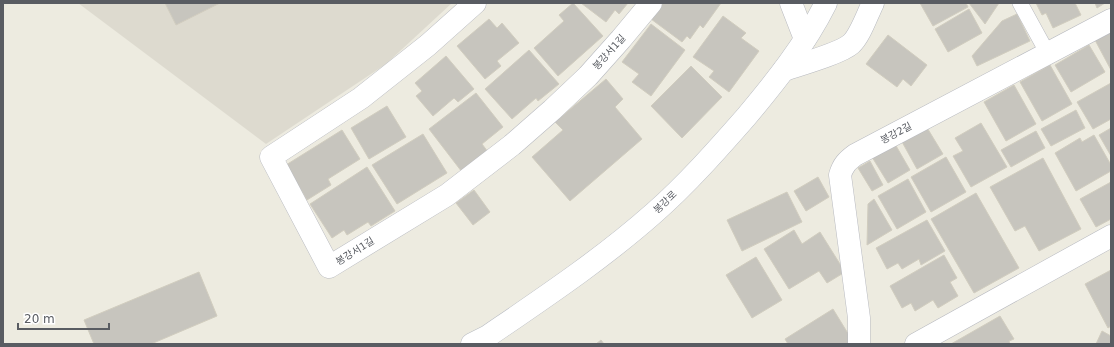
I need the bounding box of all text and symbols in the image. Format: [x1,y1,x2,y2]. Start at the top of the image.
street label: 봉강서1길 [590,32,628,72]
street label: 봉강2길 [878,120,914,146]
street label: 봉강로 [651,188,679,216]
street label: 봉강서1길 [334,235,376,267]
scale bar [18,305,109,331]
text: 20 m [24,312,55,326]

